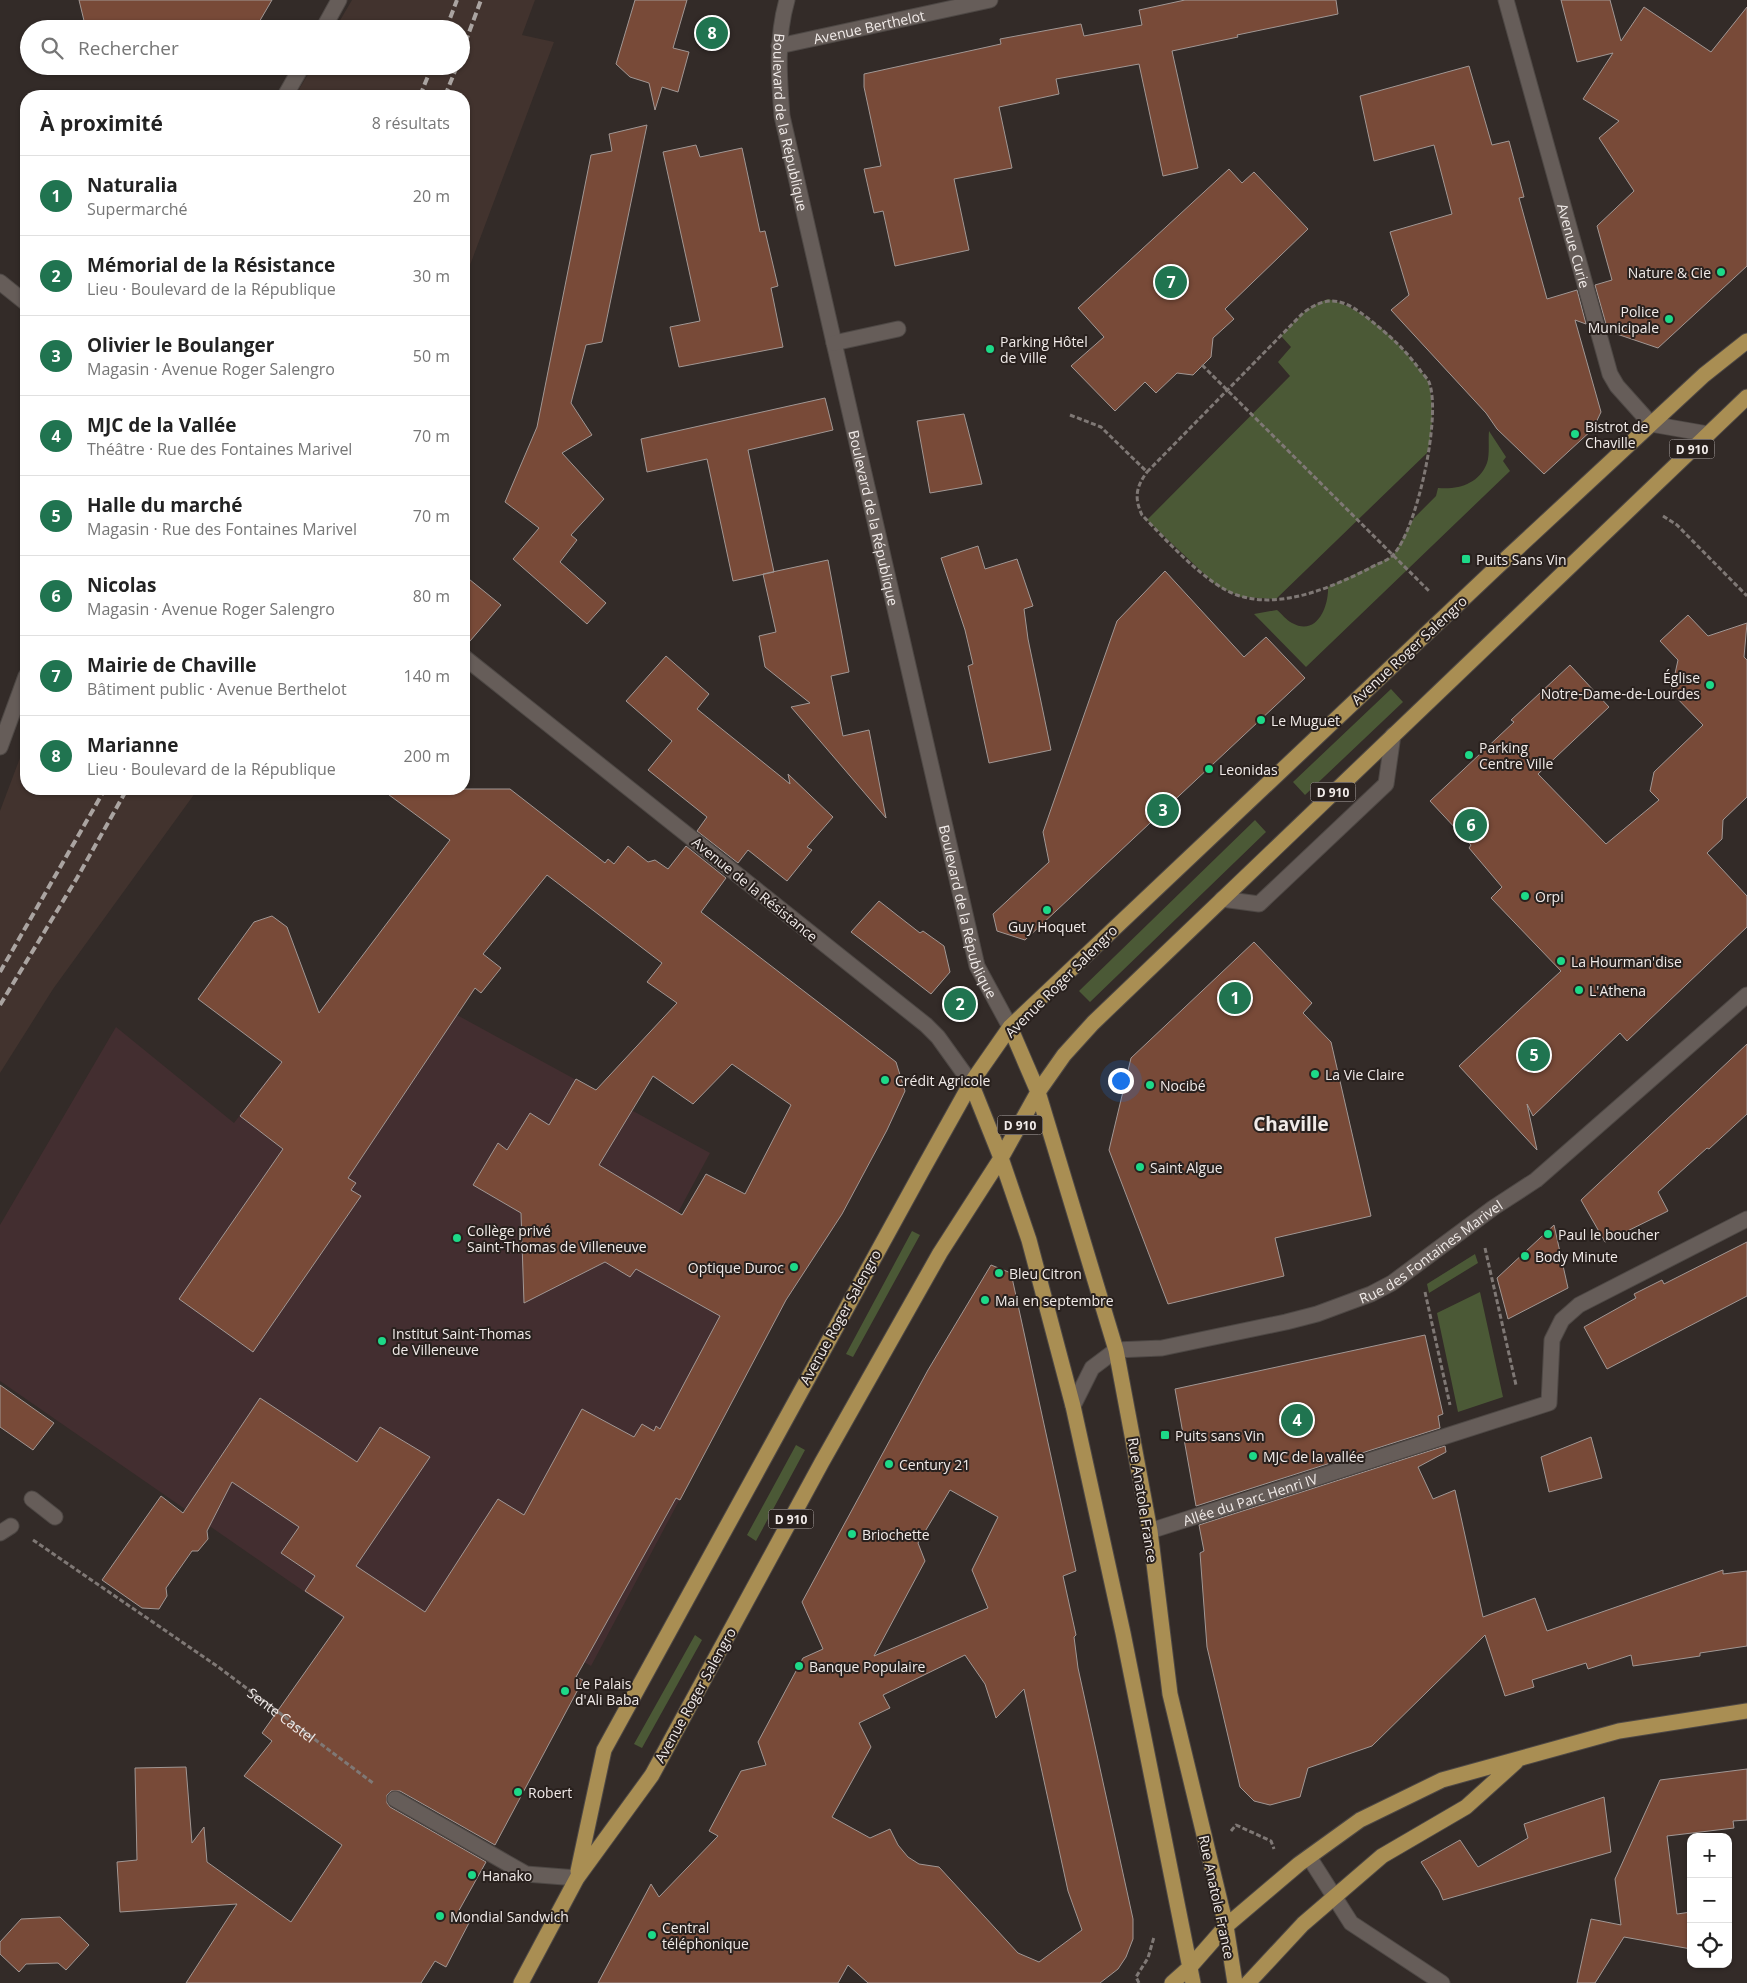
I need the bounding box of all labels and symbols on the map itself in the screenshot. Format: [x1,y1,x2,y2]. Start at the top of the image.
street label: Avenue Berthelot [811,5,926,48]
pin: 8 [696,14,728,52]
street label: Boulevard de la République [770,33,813,213]
street label: Avenue Curie [1554,201,1595,290]
pin: 7 [1155,263,1187,301]
place label: Nature & Cie [1628,263,1711,282]
marker: Nature & Cie [1715,266,1727,278]
place label: Police Municipale [1588,302,1659,337]
marker: Police Municipale [1663,313,1675,325]
place label: Parking Hôtel de Ville [1000,332,1088,367]
marker: Parking Hôtel de Ville [984,343,996,355]
place label: Bistrot de Chaville [1585,417,1649,452]
street label: Boulevard de la République [845,428,904,608]
marker: Bistrot de Chaville [1569,428,1581,440]
road number: D 910 [1670,439,1714,458]
place label: Puits Sans Vin [1476,550,1567,569]
marker: Puits Sans Vin [1460,553,1472,565]
street label: Avenue Roger Salengro [1347,591,1471,709]
place label: Église Notre-Dame-de-Lourdes [1541,668,1700,703]
marker: Église Notre-Dame-de-Lourdes [1704,679,1716,691]
place label: Le Muguet [1271,711,1340,730]
marker: Le Muguet [1255,714,1267,726]
place label: Parking Centre Ville [1479,738,1553,773]
marker: Parking Centre Ville [1463,749,1475,761]
place label: Leonidas [1219,760,1278,779]
marker: Leonidas [1203,763,1215,775]
road number: D 910 [1310,782,1356,802]
pin: 3 [1147,791,1179,829]
pin: 6 [1455,806,1487,844]
street label: Boulevard de la République [935,823,1002,1001]
street label: Avenue de la Résistance [688,832,822,946]
place label: Orpi [1535,887,1564,906]
marker: Orpi [1519,890,1531,902]
marker: Guy Hoquet [1041,904,1053,916]
place label: Guy Hoquet [1008,917,1086,936]
street label: Avenue Roger Salengro [1001,921,1121,1041]
place label: La Hourman'dise [1571,952,1682,971]
marker: La Hourman'dise [1555,955,1567,967]
pin: 1 [1219,979,1251,1017]
place label: L'Athena [1589,981,1646,1000]
marker: L'Athena [1573,984,1585,996]
pin: 2 [944,985,976,1023]
pin: 5 [1518,1036,1550,1074]
place label: La Vie Claire [1325,1065,1404,1084]
your location [1108,1068,1134,1094]
marker: La Vie Claire [1309,1068,1321,1080]
place label: Crédit Agricole [895,1071,991,1090]
marker: Crédit Agricole [879,1074,891,1086]
place label: Nocibé [1160,1076,1206,1095]
marker: Nocibé [1144,1079,1156,1091]
district label: Chaville [1253,1111,1329,1137]
road number: D 910 [998,1116,1042,1134]
place label: Saint Algue [1150,1158,1223,1177]
marker: Saint Algue [1134,1161,1146,1173]
street label: Rue des Fontaines Marivel [1356,1195,1506,1307]
place label: Collège privé Saint-Thomas de Villeneuve [467,1221,647,1256]
place label: Paul le boucher [1558,1225,1660,1244]
marker: Paul le boucher [1542,1228,1554,1240]
marker: Collège privé Saint-Thomas de Villeneuve [451,1232,463,1244]
street label: Avenue Roger Salengro [795,1246,885,1388]
place label: Body Minute [1535,1247,1618,1266]
marker: Body Minute [1519,1250,1531,1262]
place label: Optique Duroc [688,1258,784,1277]
marker: Optique Duroc [788,1261,800,1273]
place label: Bleu Citron [1009,1264,1082,1283]
marker: Bleu Citron [993,1267,1005,1279]
place label: Mai en septembre [995,1291,1114,1310]
marker: Mai en septembre [979,1294,991,1306]
place label: Institut Saint-Thomas de Villeneuve [392,1324,531,1359]
marker: Institut Saint-Thomas de Villeneuve [376,1335,388,1347]
pin: 4 [1281,1401,1313,1439]
place label: Puits sans Vin [1175,1426,1265,1445]
marker: Puits sans Vin [1159,1429,1171,1441]
street label: Rue Anatole France [1124,1436,1162,1564]
place label: MJC de la vallée [1263,1447,1365,1466]
marker: MJC de la vallée [1247,1450,1259,1462]
place label: Century 21 [899,1455,970,1474]
marker: Century 21 [883,1458,895,1470]
street label: Allée du Parc Henri IV [1180,1468,1320,1529]
road number: D 910 [768,1510,814,1528]
place label: Briochette [862,1525,930,1544]
marker: Briochette [846,1528,858,1540]
street label: Avenue Roger Salengro [650,1624,740,1766]
place label: Banque Populaire [809,1657,926,1676]
marker: Banque Populaire [793,1660,805,1672]
place label: Le Palais d'Ali Baba [575,1674,639,1709]
street label: Sente Castel [244,1683,320,1746]
marker: Le Palais d'Ali Baba [559,1685,571,1697]
place label: Robert [528,1783,572,1802]
marker: Robert [512,1786,524,1798]
street label: Rue Anatole France [1195,1833,1239,1961]
place label: Hanako [482,1866,532,1885]
marker: Hanako [466,1869,478,1881]
place label: Mondial Sandwich [450,1907,569,1926]
marker: Mondial Sandwich [434,1910,446,1922]
place label: Central téléphonique [662,1918,749,1953]
marker: Central téléphonique [646,1929,658,1941]

